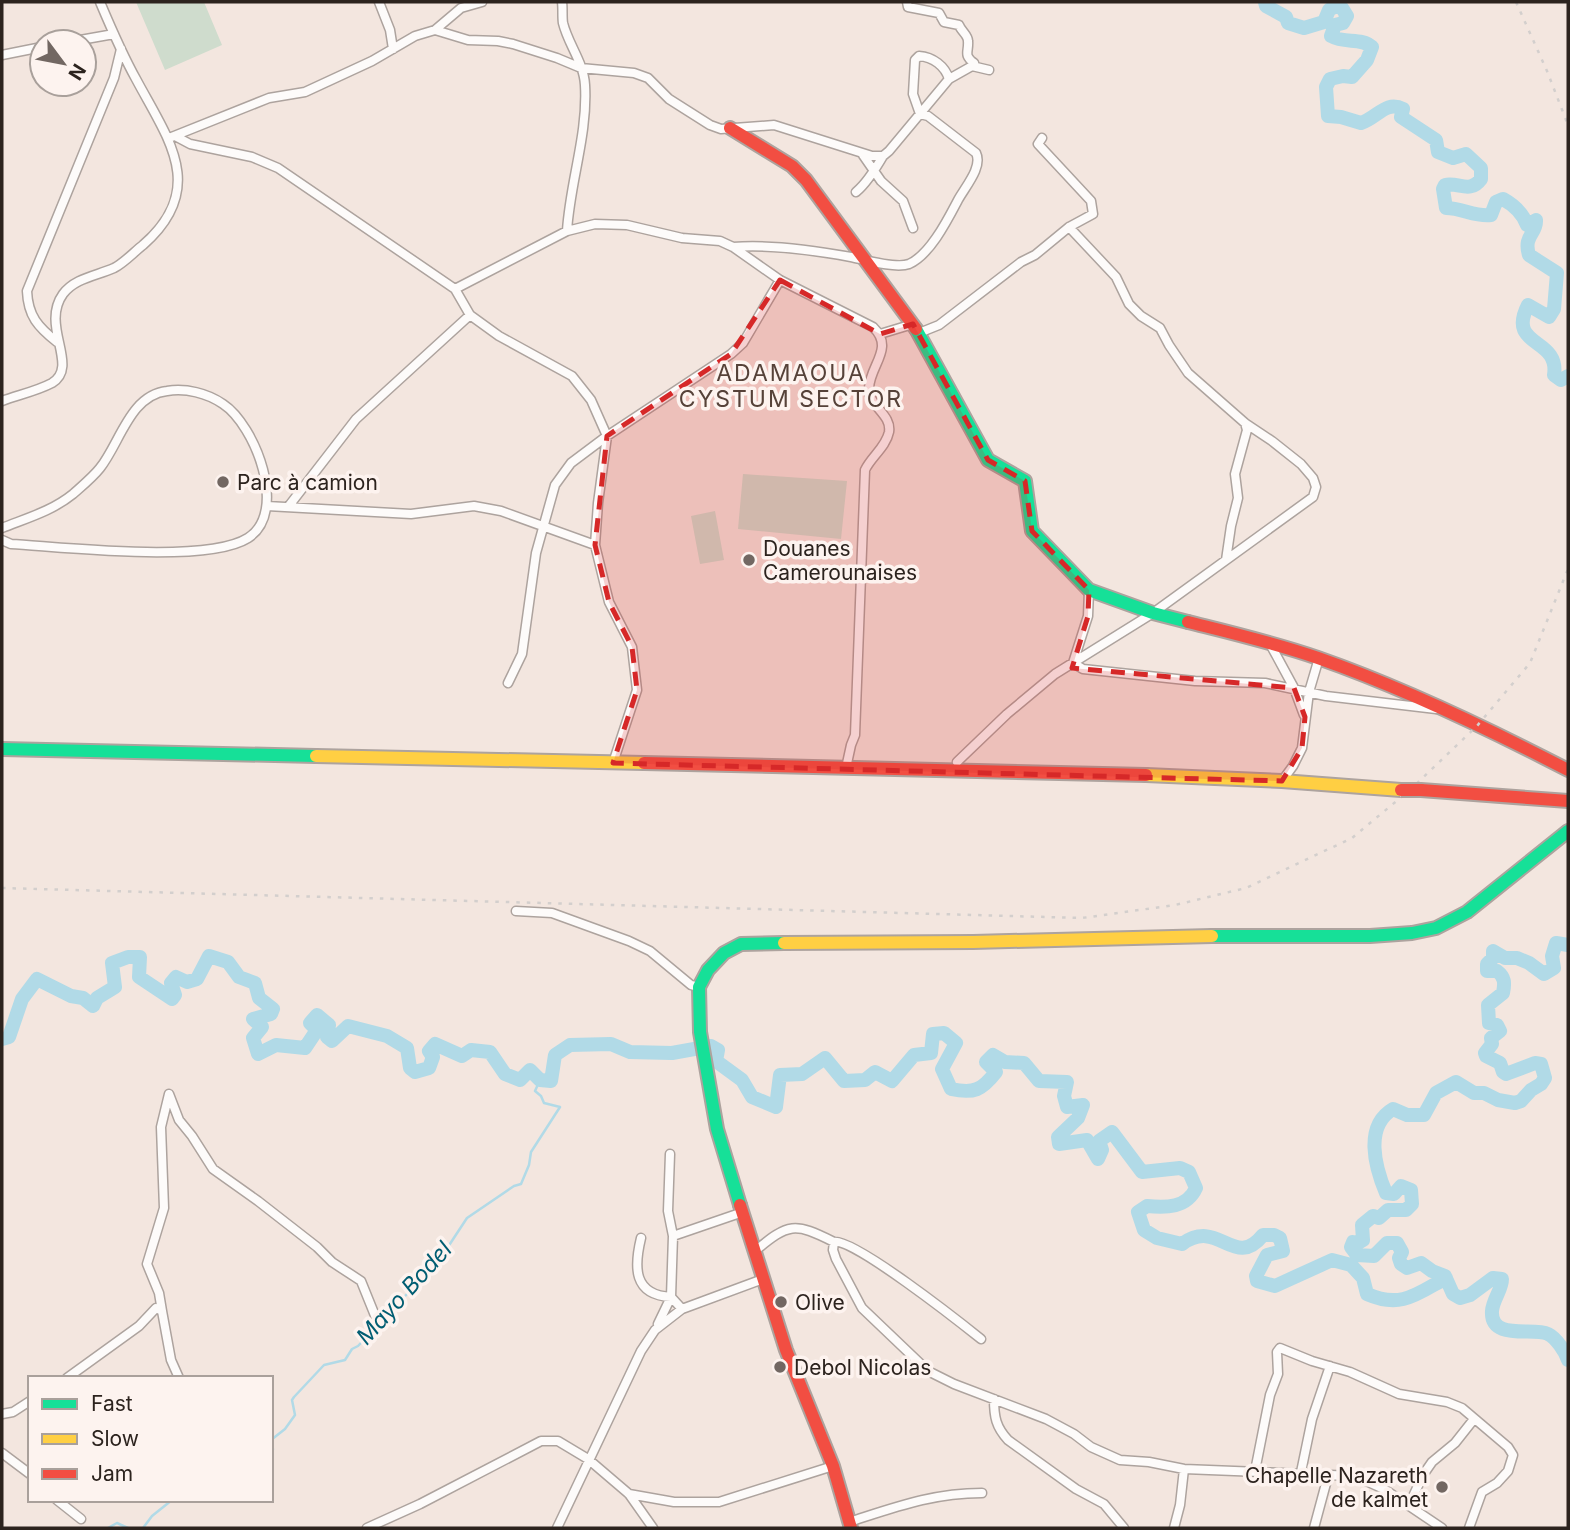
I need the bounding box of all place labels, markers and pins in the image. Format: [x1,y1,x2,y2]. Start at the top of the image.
place label: Parc à camion [237,470,378,495]
marker: Parc à camion [215,474,231,490]
place label: Douanes Camerounaises [763,536,917,585]
marker: Douanes Camerounaises [741,552,757,568]
place label: Olive [795,1290,845,1315]
marker: Olive [773,1294,789,1310]
place label: Debol Nicolas [794,1355,931,1380]
marker: Debol Nicolas [772,1359,788,1375]
place label: Chapelle Nazareth de kalmet [1245,1463,1428,1512]
marker: Chapelle Nazareth de kalmet [1434,1479,1450,1495]

